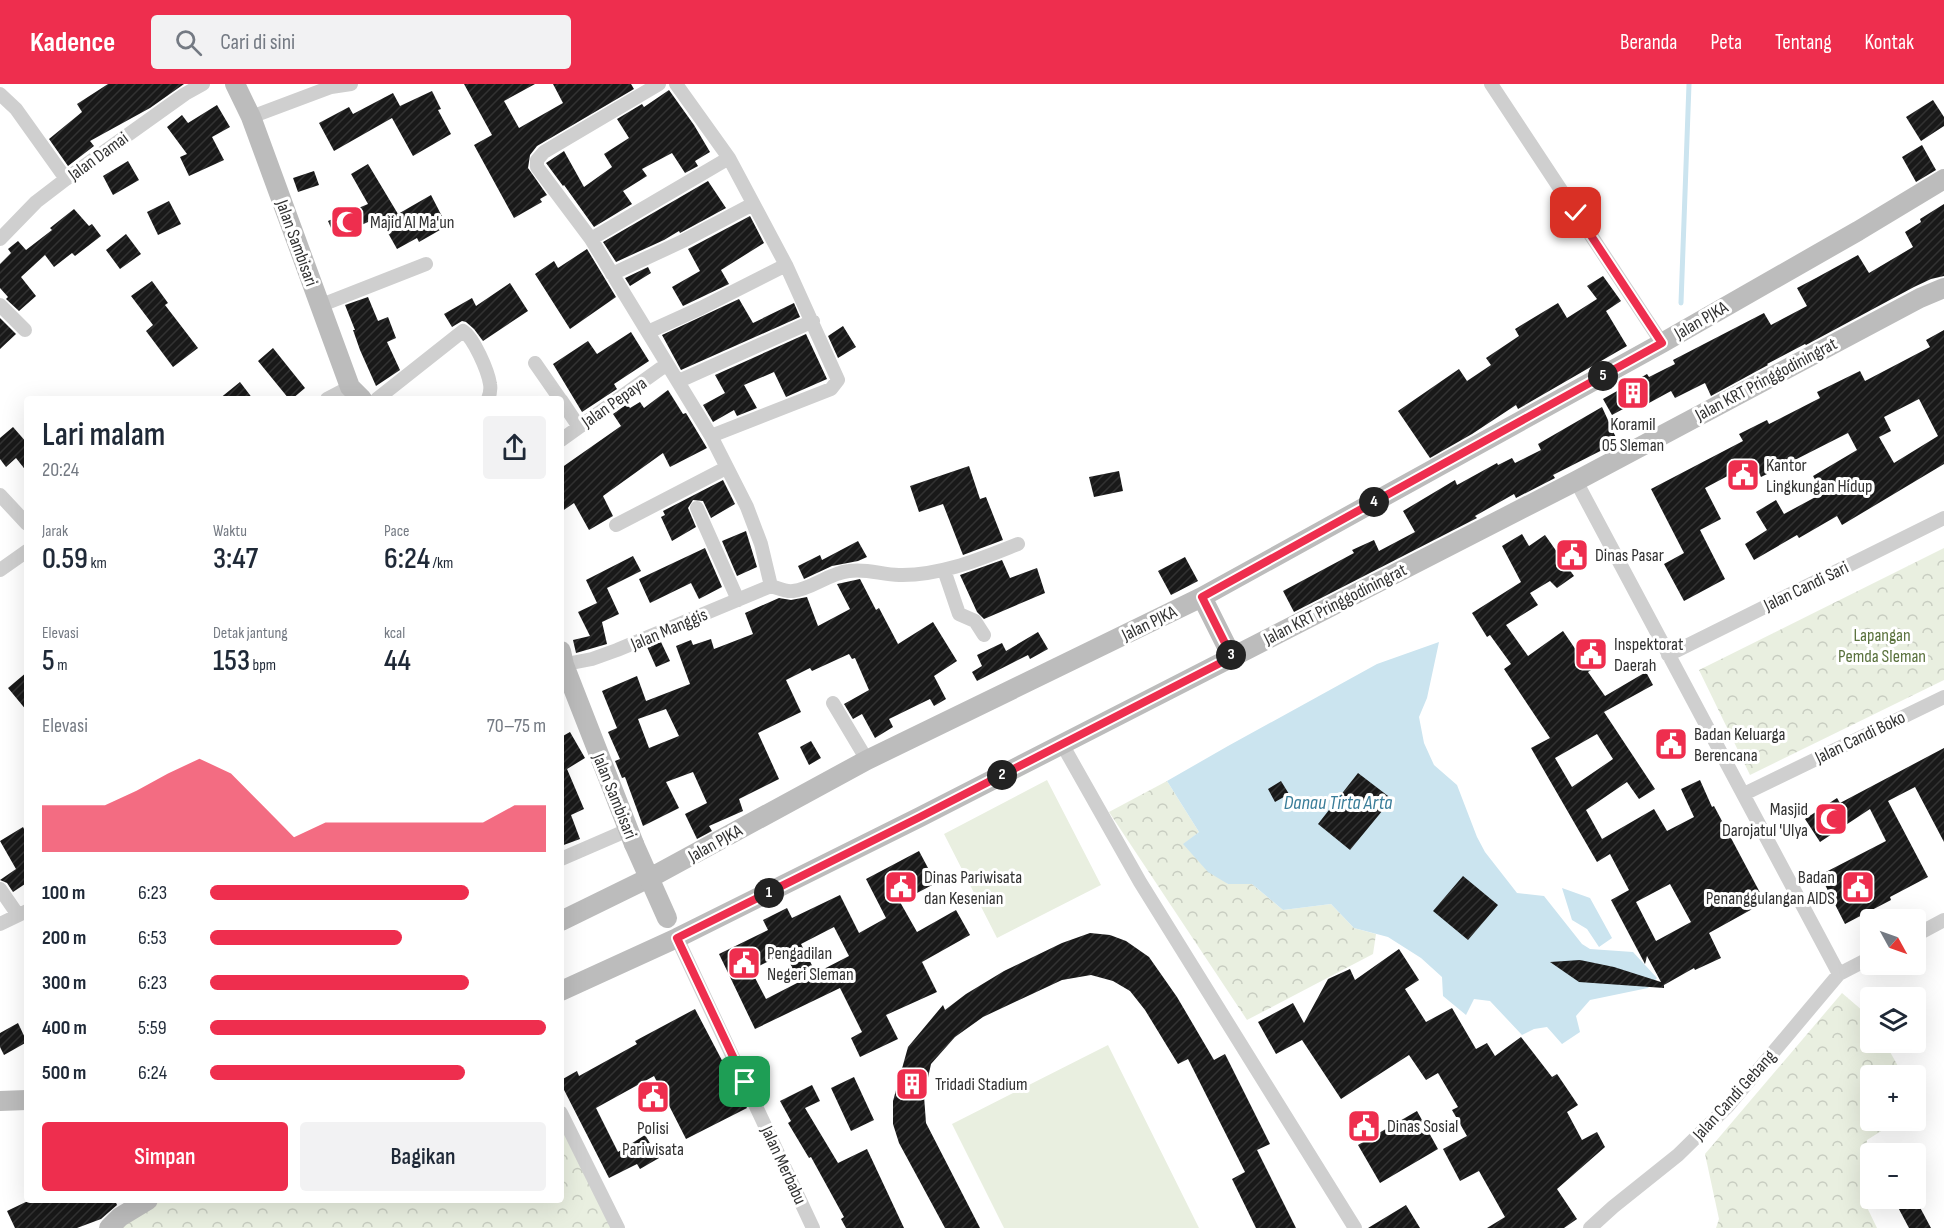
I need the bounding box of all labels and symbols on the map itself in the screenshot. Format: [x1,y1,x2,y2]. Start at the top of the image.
street label: Jalan Damai [63,128,132,186]
pin [1550,187,1601,238]
street label: Jalan Sambisari [271,196,322,289]
mosque icon: Majid Al Ma'un [329,204,365,240]
place label: Majid Al Ma'un [370,212,454,233]
street label: Jalan PJKA [1670,297,1732,345]
street label: Jalan KRT Pringgodiningrat [1691,333,1841,426]
pin: 5 [1588,361,1618,391]
street label: Jalan Pepaya [577,373,651,433]
building icon: Koramil 05 Sleman [1615,375,1651,411]
place label: Koramil 05 Sleman [1602,414,1664,456]
place label: Kantor Lingkungan Hidup [1766,455,1872,497]
public building icon: Kantor Lingkungan Hidup [1725,457,1761,493]
pin: 4 [1359,487,1389,517]
public building icon: Dinas Pasar [1554,537,1590,573]
place label: Dinas Pasar [1595,545,1664,566]
street label: Jalan Candi Sari [1760,557,1852,616]
street label: Jalan KRT Pringgodiningrat [1259,559,1411,650]
street label: Jalan PJKA [1118,601,1180,646]
street label: Jalan Manggis [627,604,711,655]
park label: Lapangan Pemda Sleman [1838,625,1926,667]
place label: Inspektorat Daerah [1614,634,1684,676]
public building icon: Inspektorat Daerah [1573,636,1609,672]
pin: 3 [1216,640,1246,670]
street label: Jalan Candi Boko [1811,707,1909,769]
place label: Badan Keluarga Berencana [1694,724,1785,766]
public building icon: Badan Keluarga Berencana [1653,726,1689,762]
street label: Jalan Sambisari [588,749,641,842]
pin: 2 [987,760,1017,790]
water label: Danau Tirta Arta [1284,791,1392,815]
place label: Masjid Darojatul 'Ulya [1722,799,1808,841]
mosque icon: Masjid Darojatul 'Ulya [1813,801,1849,837]
street label: Jalan PJKA [684,820,746,867]
place label: Dinas Pariwisata dan Kesenian [924,867,1022,909]
place label: Badan Penanggulangan AIDS [1706,867,1835,909]
public building icon: Dinas Pariwisata dan Kesenian [883,869,919,905]
public building icon: Badan Penanggulangan AIDS [1840,869,1876,905]
pin: 1 [754,878,784,908]
north arrow [1860,909,1926,975]
place label: Pengadilan Negeri Sleman [767,943,854,985]
public building icon: Pengadilan Negeri Sleman [726,945,762,981]
street label: Jalan Candi Gebang [1688,1046,1780,1145]
pin [719,1056,770,1107]
building icon: Tridadi Stadium [894,1066,930,1102]
place label: Tridadi Stadium [935,1074,1028,1095]
public building icon: Polisi Pariwisata [635,1079,671,1115]
public building icon: Dinas Sosial [1346,1108,1382,1144]
place label: Dinas Sosial [1387,1116,1458,1137]
place label: Polisi Pariwisata [622,1118,684,1160]
street label: Jalan Merbabu [756,1122,811,1208]

